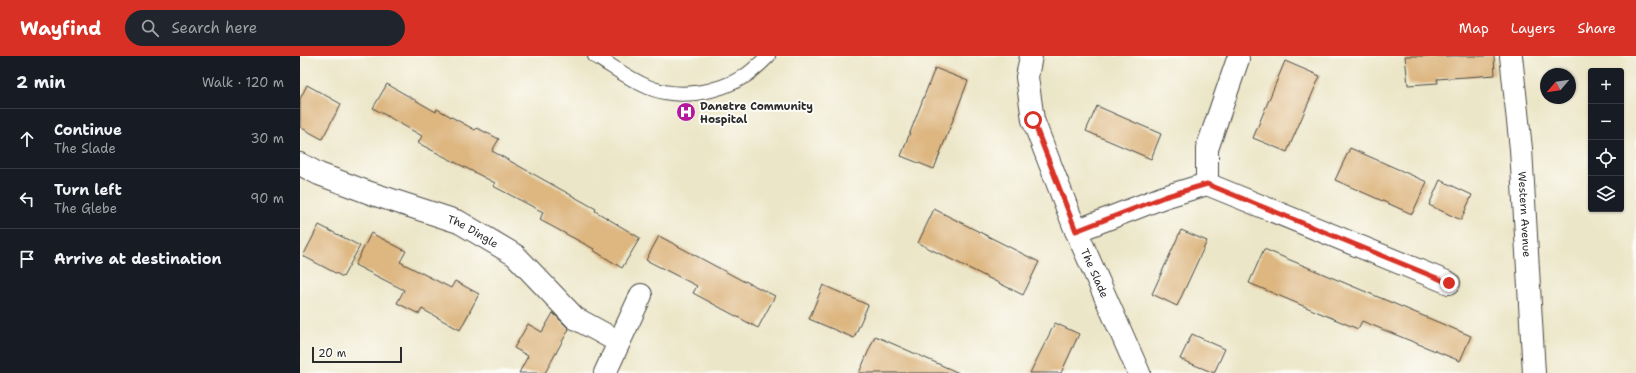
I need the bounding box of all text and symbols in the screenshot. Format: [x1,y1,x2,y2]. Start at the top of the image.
search box [125,10,405,46]
text: Wayfind [20,16,101,41]
icon: search [139,17,161,39]
text: Search here [171,18,257,38]
text: Map [1459,19,1489,37]
text: Layers [1511,19,1555,37]
text: Share [1577,19,1616,37]
north arrow [1540,68,1576,104]
map controls [1588,68,1624,212]
button: + [1588,68,1624,104]
text: 2 min [16,71,66,93]
text: Walk · 120 m [202,74,284,91]
place label: Danetre Community Hospital [700,99,813,127]
hospital icon: Danetre Community Hospital [675,101,697,123]
button: − [1588,104,1624,140]
route start [1024,111,1042,129]
text: Continue [54,120,122,140]
icon: ahead [16,128,38,150]
text: 30 m [250,130,284,147]
text: The Slade [54,140,116,157]
button: locate [1588,140,1624,176]
street label: Western Avenue [1515,171,1535,258]
button: layers [1588,176,1624,212]
text: Turn left [54,180,122,200]
icon: left [16,188,38,210]
text: 90 m [250,190,284,207]
text: The Glebe [54,200,117,217]
street label: The Dingle [446,211,501,251]
street label: The Slade [1077,246,1112,300]
icon: arrive [16,248,38,270]
text: Arrive at destination [54,249,222,269]
route end [1440,274,1458,292]
scale bar [312,345,402,364]
text: 20 m [318,346,346,361]

